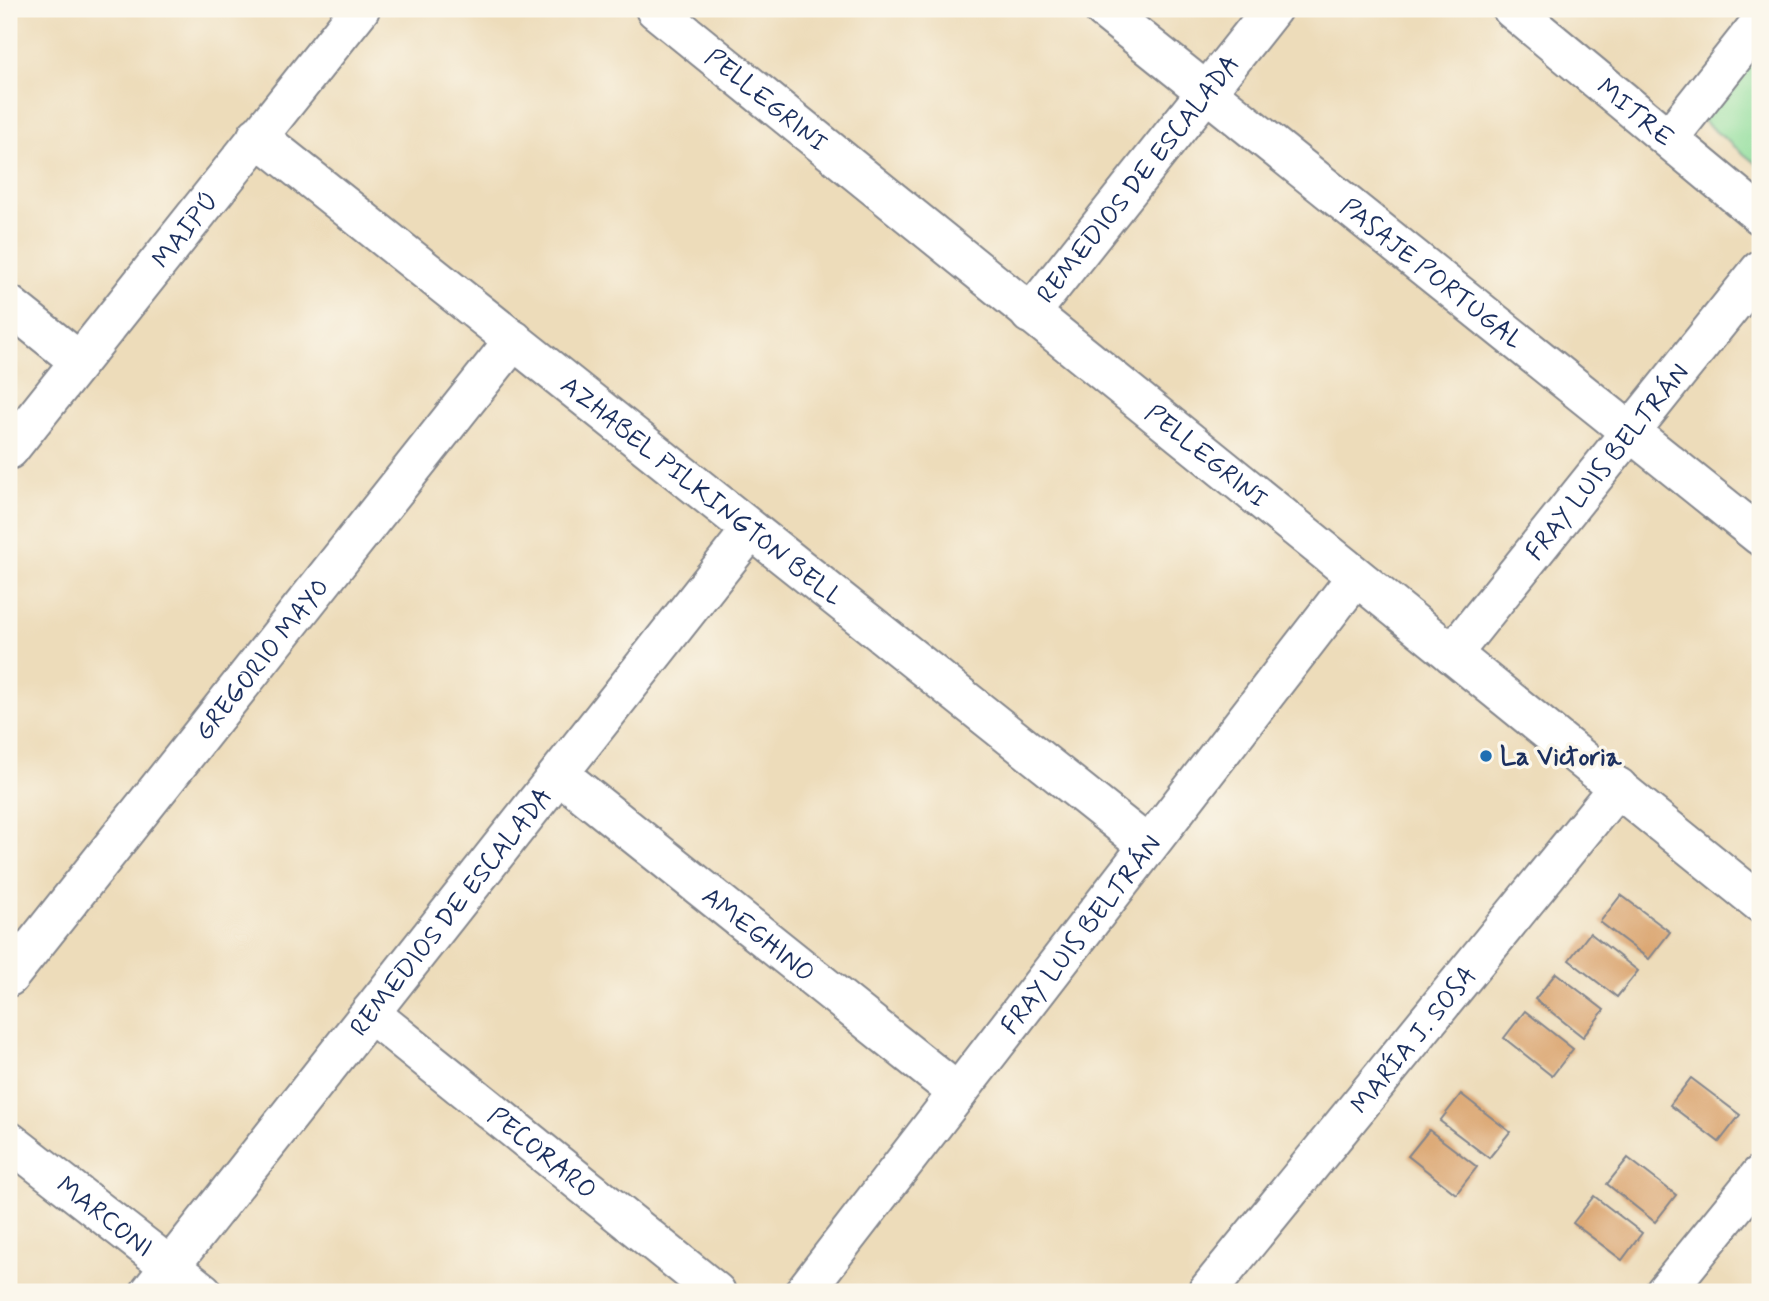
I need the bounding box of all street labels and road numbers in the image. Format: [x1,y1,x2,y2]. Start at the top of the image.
street label: PELLEGRINI [697,41,834,161]
street label: REMEDIOS DE ESCALADA [1030,48,1248,311]
street label: MITRE [1589,71,1680,155]
street label: MAIPÚ [145,185,227,276]
street label: PASAJE PORTUGAL [1333,191,1529,358]
street label: FRAY LUIS BELTRÁN [1519,357,1698,568]
street label: AZHABEL PILKINGTON BELL [553,369,849,615]
street label: PELLEGRINI [1137,397,1274,517]
street label: GREGORIO MAYO [188,572,338,748]
street label: REMEDIOS DE ESCALADA [343,781,561,1044]
street label: FRAY LUIS BELTRÁN [994,829,1170,1042]
street label: AMEGHINO [694,880,821,991]
street label: MARÍA J. SOSA [1344,959,1485,1122]
street label: PECORARO [480,1100,603,1208]
street label: MARCONI [49,1169,159,1266]

